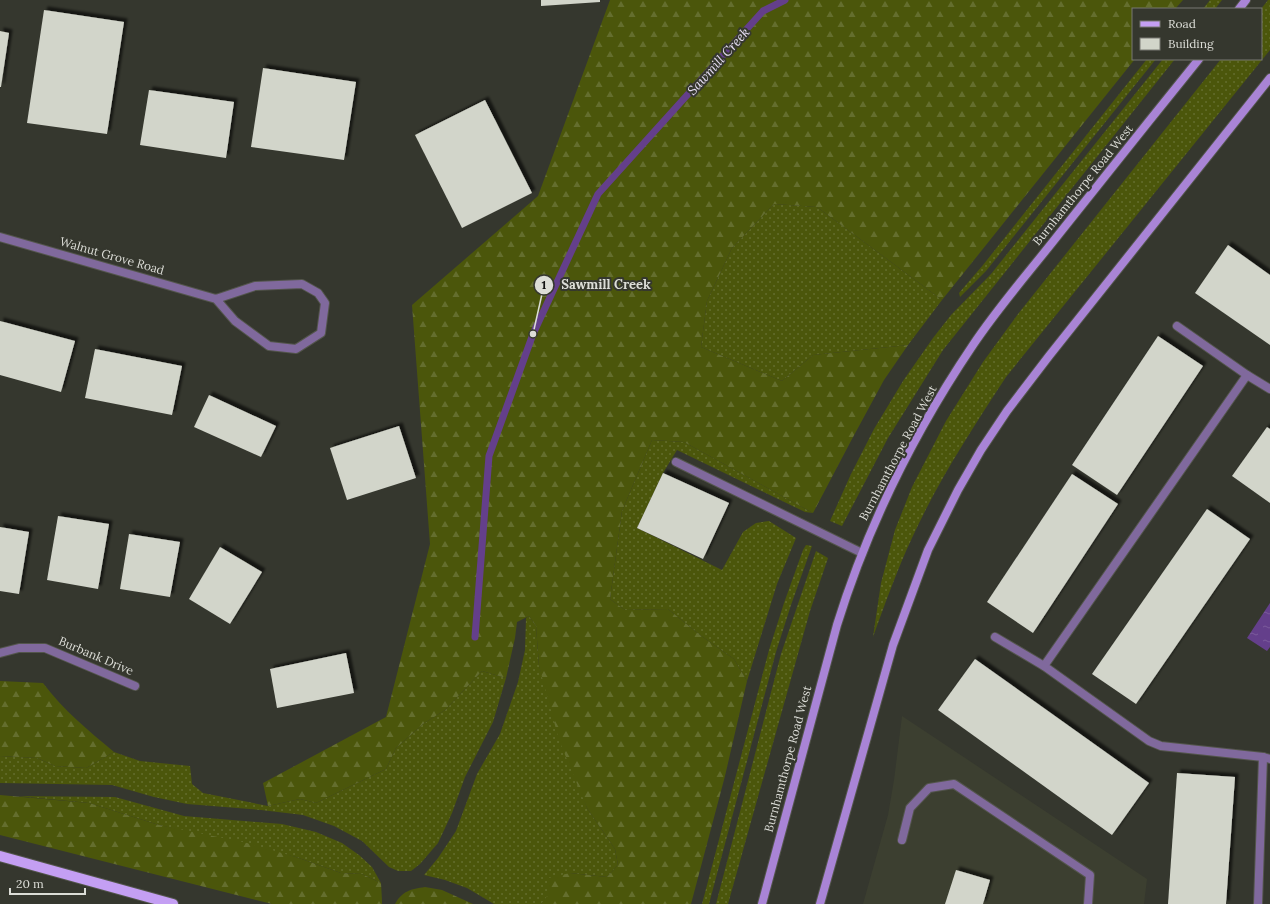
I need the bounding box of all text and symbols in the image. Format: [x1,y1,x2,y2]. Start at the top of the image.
legend [1132,8,1262,60]
text: Road [1168,16,1196,31]
water label: Sawmill Creek [684,24,753,99]
text: Building [1168,36,1214,51]
street label: Burnhamthorpe Road West [1029,121,1136,248]
street label: Walnut Grove Road [58,233,166,278]
callout: Sawmill Creek [534,272,659,297]
text: Sawmill Creek [561,276,651,293]
text: 1 [542,277,547,292]
street label: Burnhamthorpe Road West [855,382,940,523]
street label: Burbank Drive [57,633,136,678]
street label: Burnhamthorpe Road West [761,684,814,834]
scale bar [10,870,85,896]
text: 20 m [16,876,44,891]

